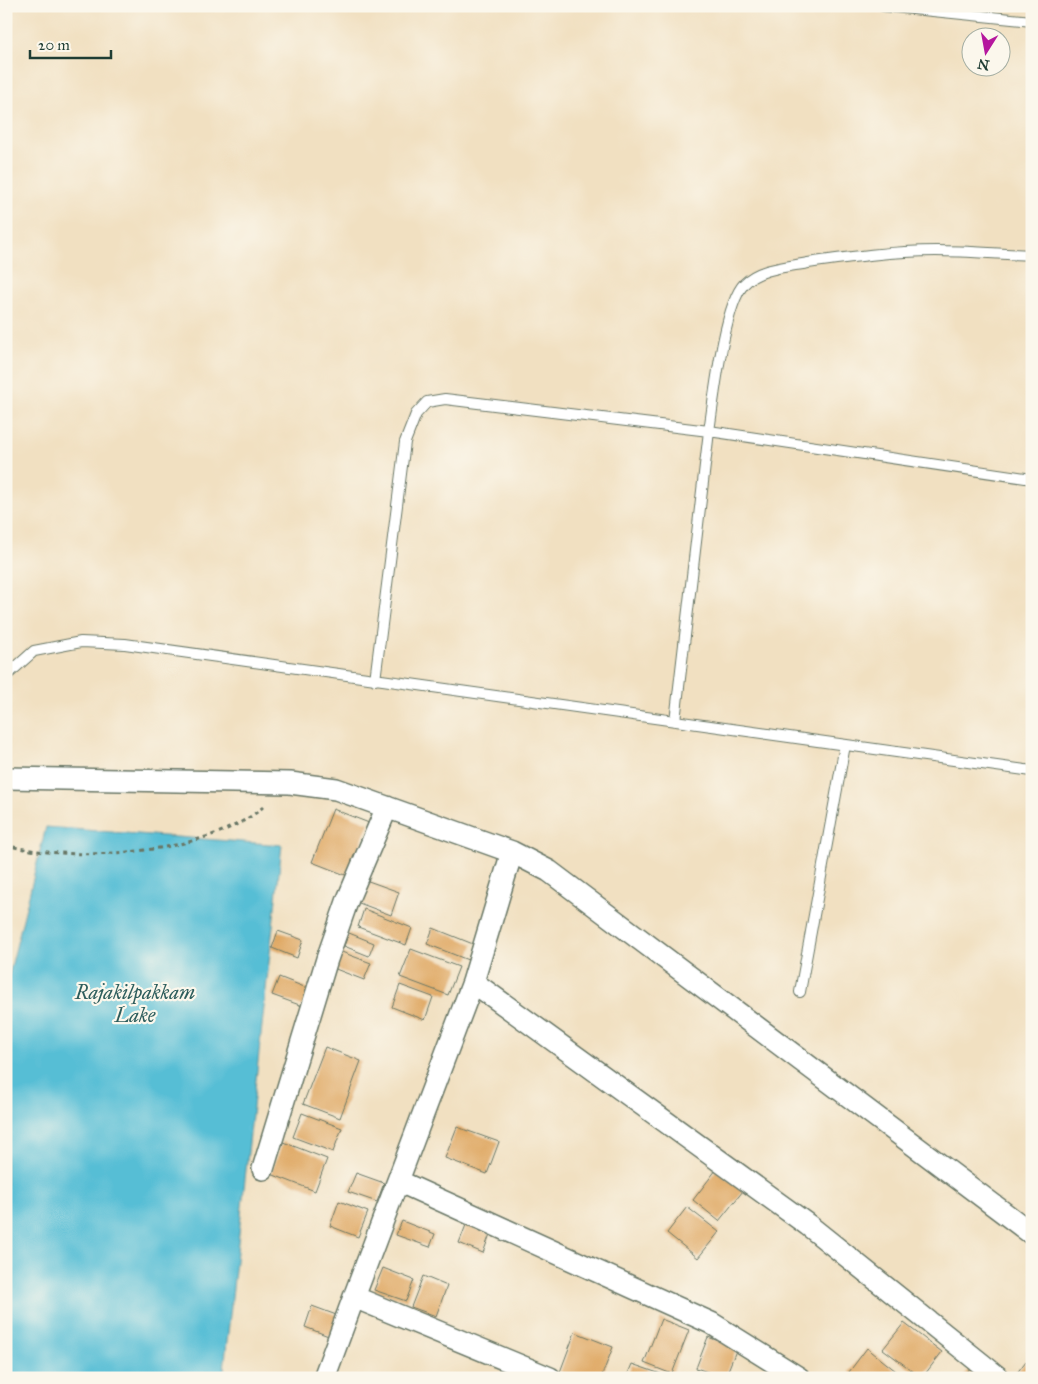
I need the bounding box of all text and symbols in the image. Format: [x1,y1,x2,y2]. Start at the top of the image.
scale bar [30,28,111,60]
north arrow [960,28,1010,78]
text: 20 m [38,36,70,54]
text: N [976,55,991,74]
water label: Rajakilpakkam Lake [74,980,195,1027]

